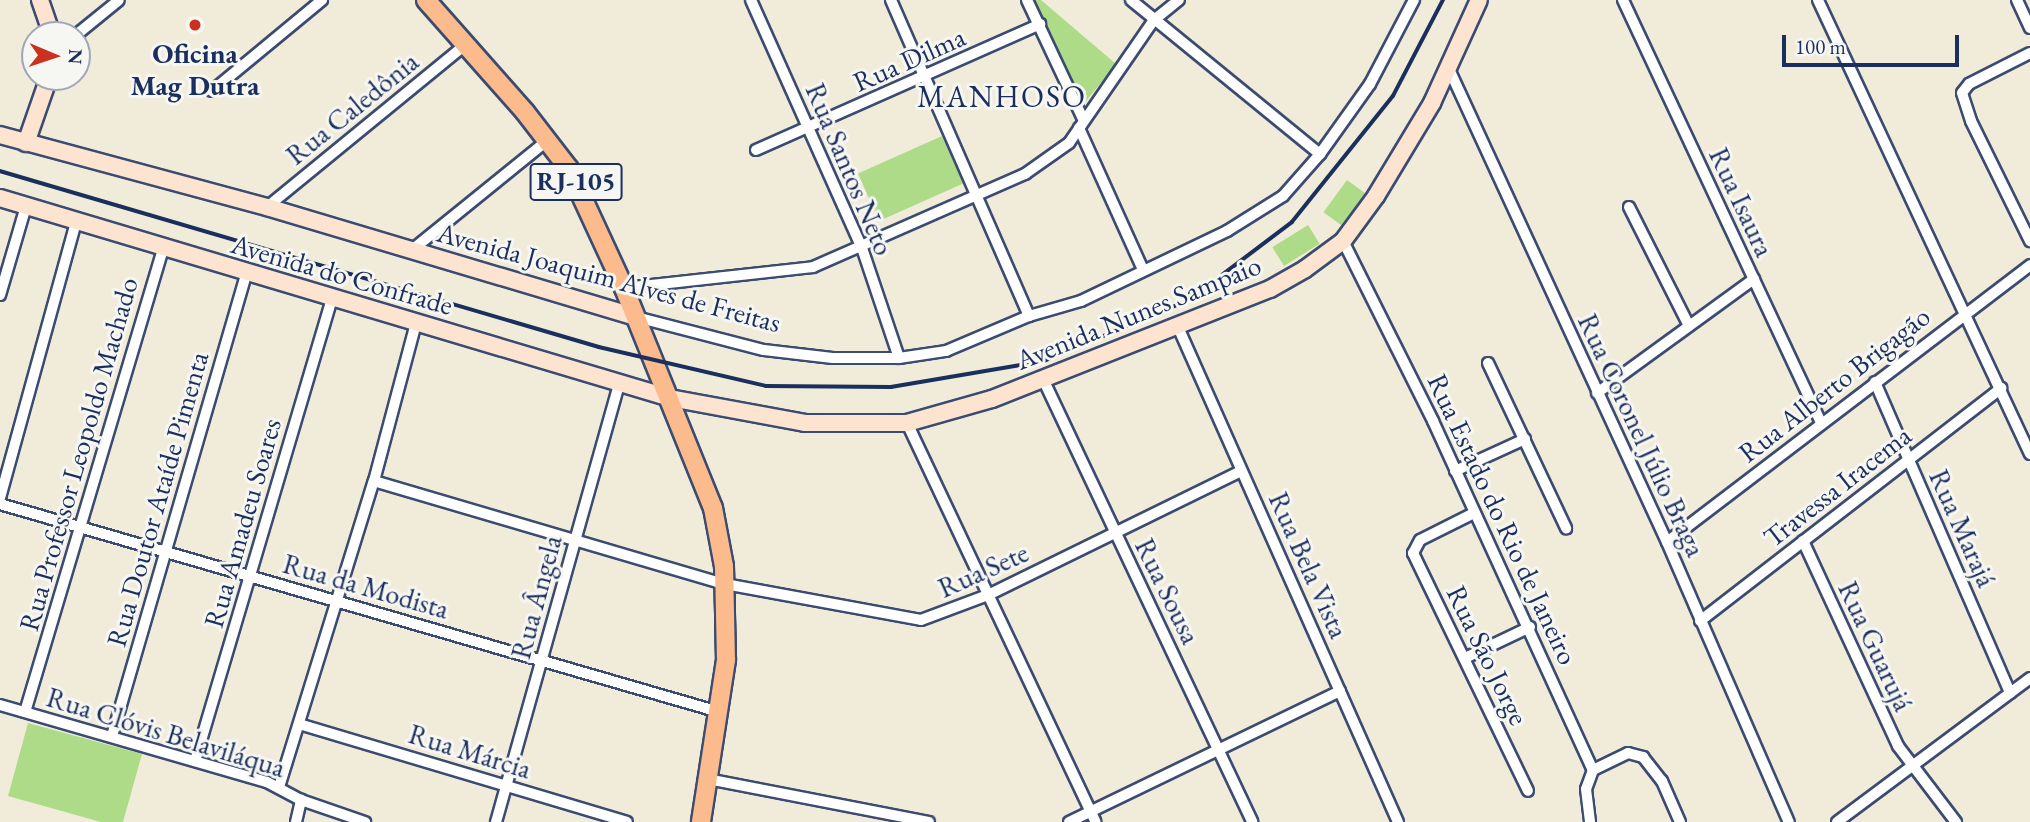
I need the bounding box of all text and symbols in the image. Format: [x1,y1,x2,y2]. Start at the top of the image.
marker: Oficina Mag Dutra [187,17,203,33]
street label: Rua Dilma [848,19,970,99]
north arrow [21,21,91,91]
scale bar [1785,21,1962,65]
text: 100 m [1795,33,1846,60]
place label: Oficina Mag Dutra [130,36,260,102]
street label: Rua Caledônia [279,44,425,172]
text: N [63,49,88,65]
street label: Rua Santos Neto [799,78,901,260]
district label: MANHOSO [918,79,1086,115]
street label: Rua Isaura [1702,142,1782,262]
road number: RJ-105 [529,160,623,204]
street label: Avenida Joaquim Alves de Freitas [433,215,785,339]
street label: Avenida do Confrade [227,226,457,322]
street label: Avenida Nunes Sampaio [1010,247,1266,377]
street label: Rua Professor Leopoldo Machado [11,273,145,635]
street label: Rua Alberto Brigagão [1732,299,1936,469]
street label: Rua Coronel Júlio Braga [1571,308,1713,562]
street label: Rua Doutor Ataíde Pimenta [99,348,215,650]
street label: Rua Estado do Rio de Janeiro [1421,368,1585,670]
street label: Rua Amadeu Soares [196,415,288,631]
street label: Travessa Iracema [1757,418,1917,554]
street label: Rua Marajá [1922,464,2004,592]
street label: Rua Bela Vista [1262,487,1356,643]
street label: Rua Ângela [503,531,569,663]
street label: Rua Sousa [1128,533,1208,649]
street label: Rua Sete [933,535,1033,605]
street label: Rua da Modista [279,546,453,626]
street label: Rua Guarujá [1831,576,1921,716]
street label: Rua São Jorge [1440,580,1536,730]
street label: Rua Clóvis Belaviláqua [43,680,289,784]
street label: Rua Márcia [405,716,535,786]

